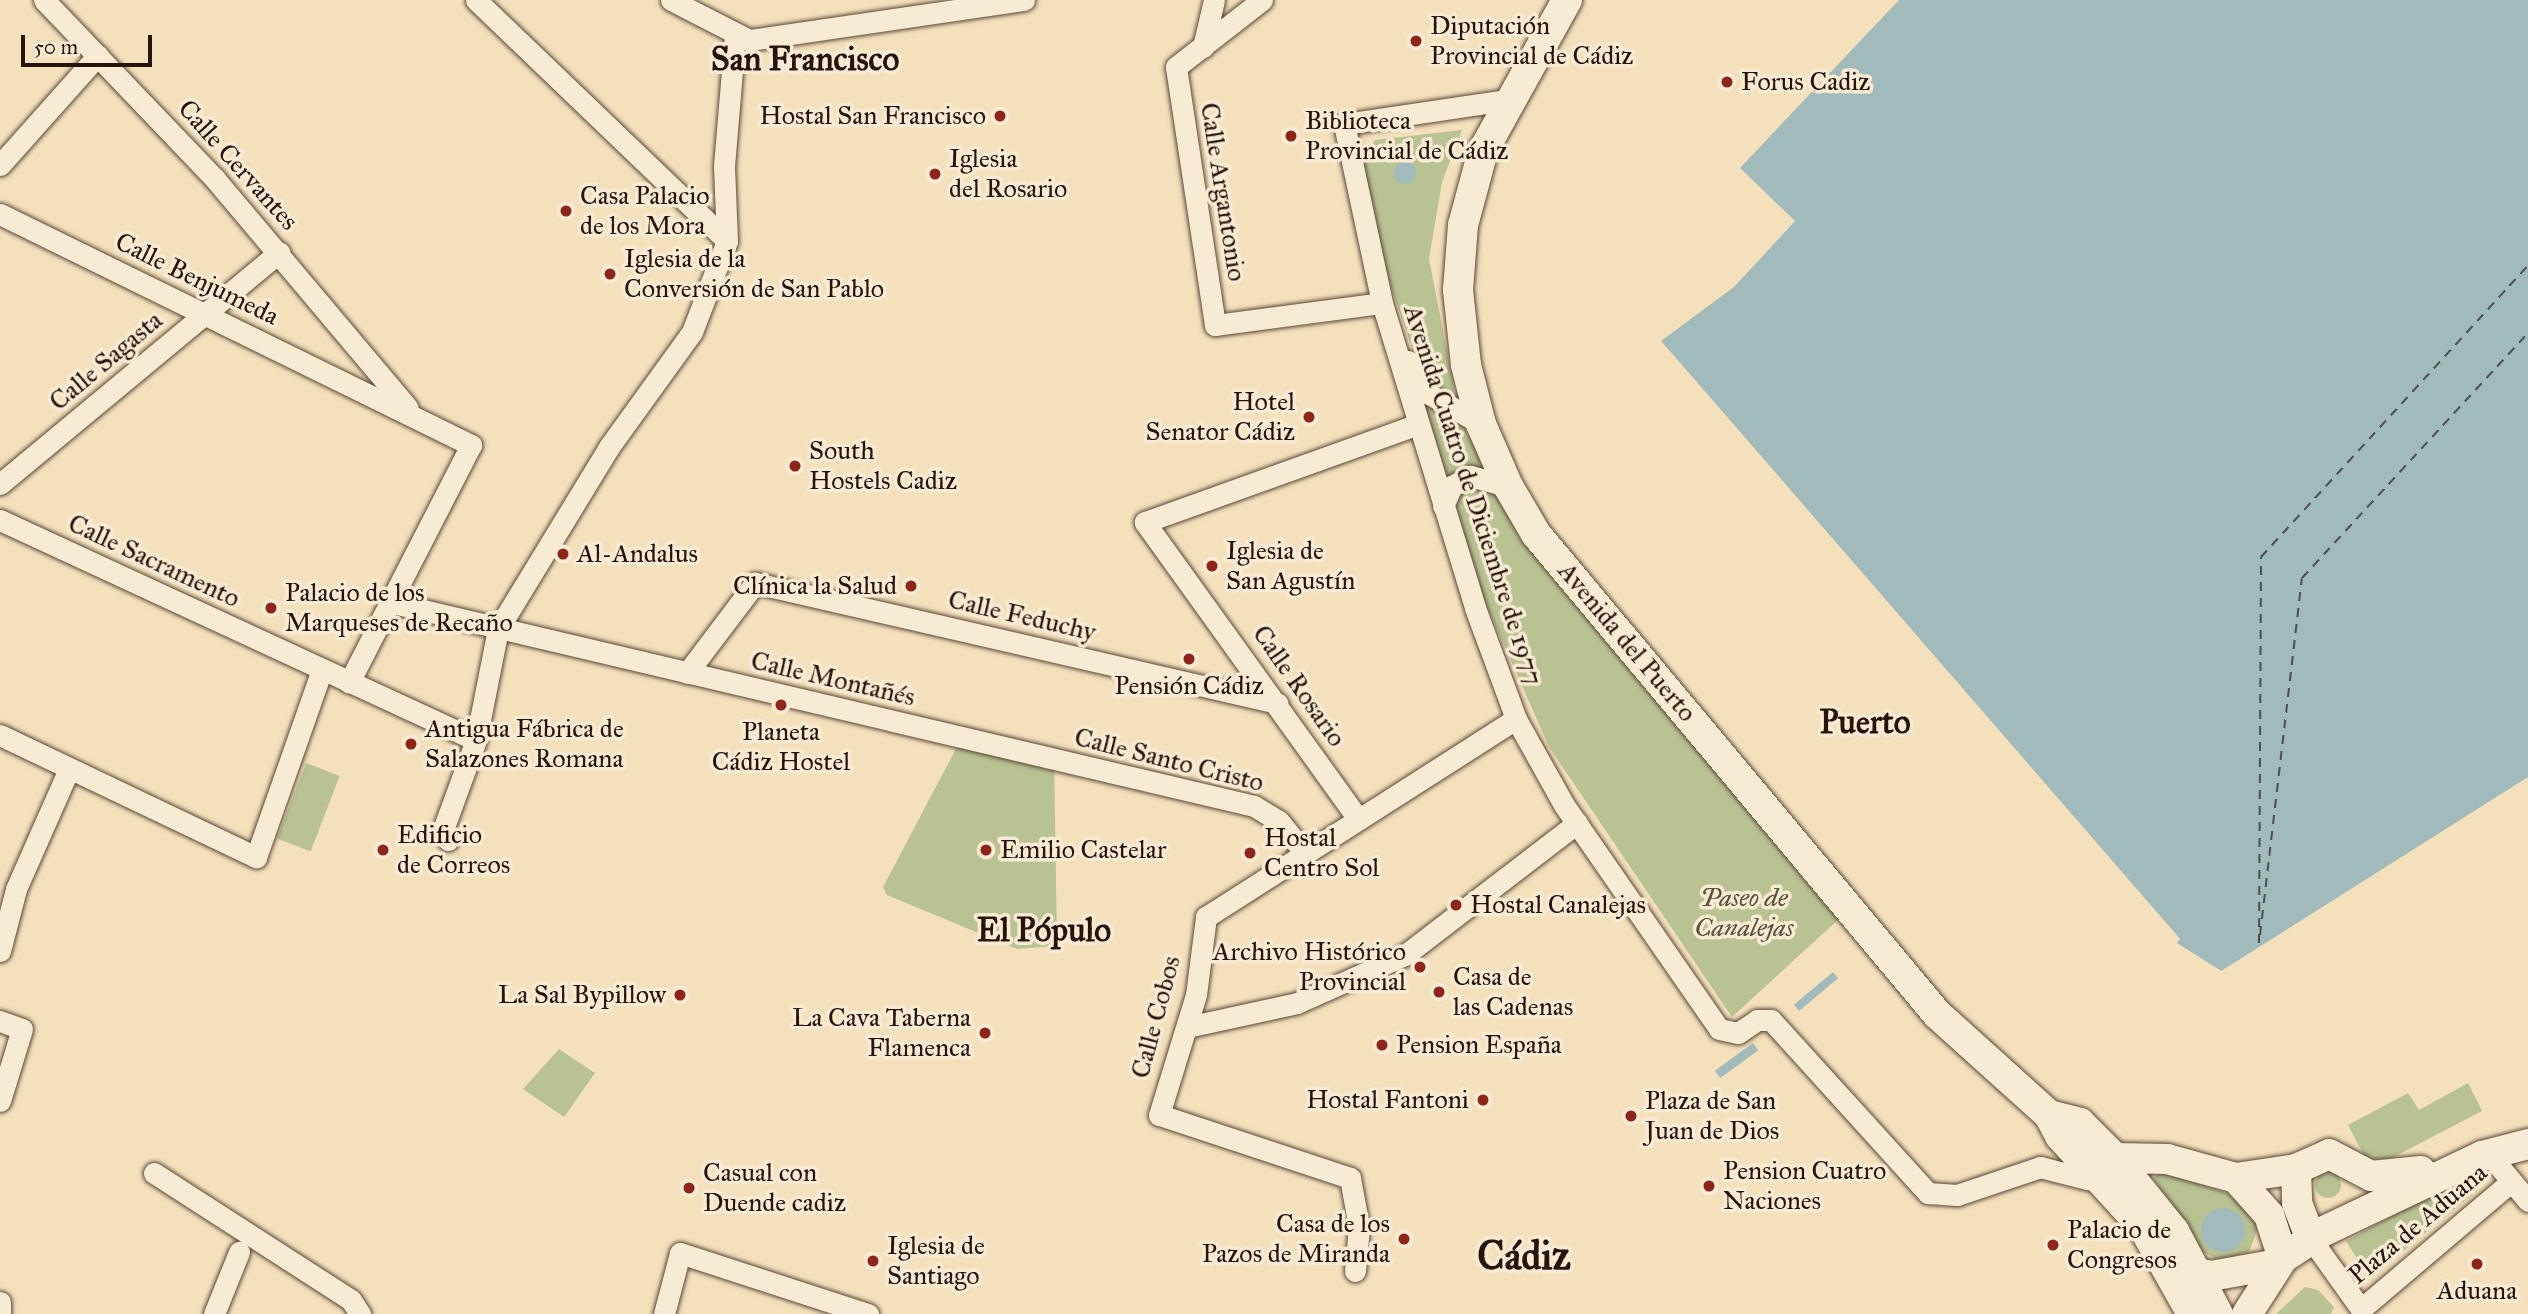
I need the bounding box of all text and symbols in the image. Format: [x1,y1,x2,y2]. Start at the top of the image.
place label: Diputación Provincial de Cádiz [1430,10,1633,72]
scale bar [24,21,156,65]
marker: Diputación Provincial de Cádiz [1408,33,1424,49]
text: 50 m [34,34,78,60]
district label: San Francisco [711,40,899,80]
place label: Forus Cadiz [1741,66,1870,98]
marker: Forus Cadiz [1719,74,1735,90]
street label: Calle Cervantes [171,93,305,237]
place label: Hostal San Francisco [760,100,986,132]
street label: Calle Argantonio [1193,101,1253,283]
place label: Biblioteca Provincial de Cádiz [1305,105,1508,166]
marker: Hostal San Francisco [992,108,1008,124]
marker: Biblioteca Provincial de Cádiz [1283,128,1299,144]
place label: Iglesia del Rosario [949,143,1067,204]
marker: Iglesia del Rosario [927,166,943,182]
place label: Casa Palacio de los Mora [580,180,709,242]
marker: Casa Palacio de los Mora [558,203,574,219]
street label: Calle Benjumeda [110,226,284,332]
place label: Iglesia de la Conversión de San Pablo [624,243,884,304]
marker: Iglesia de la Conversión de San Pablo [602,266,618,282]
street label: Avenida Cuatro de Diciembre de 1977 [1397,301,1549,689]
street label: Calle Sagasta [43,305,169,417]
place label: Hotel Senator Cádiz [1145,386,1295,448]
marker: Hotel Senator Cádiz [1301,409,1317,425]
place label: South Hostels Cadiz [809,435,957,496]
marker: South Hostels Cadiz [787,458,803,474]
street label: Calle Sacramento [63,508,245,614]
place label: Iglesia de San Agustín [1226,535,1355,596]
place label: Al-Andalus [577,538,698,570]
marker: Al-Andalus [555,546,571,562]
street label: Avenida del Puerto [1551,556,1703,728]
marker: Iglesia de San Agustín [1204,558,1220,574]
place label: Clínica la Salud [733,570,897,602]
place label: Palacio de los Marqueses de Recaño [285,577,513,638]
marker: Clínica la Salud [903,578,919,594]
street label: Calle Feduchy [945,584,1099,648]
marker: Palacio de los Marqueses de Recaño [263,600,279,616]
street label: Calle Rosario [1246,619,1352,753]
street label: Calle Montañés [748,645,918,713]
marker: Pensión Cádiz [1181,651,1197,667]
place label: Pensión Cádiz [1114,670,1264,702]
marker: Planeta Cádiz Hostel [773,697,789,713]
district label: Puerto [1819,703,1911,743]
place label: Antigua Fábrica de Salazones Romana [425,713,624,774]
place label: Planeta Cádiz Hostel [712,716,850,778]
street label: Calle Santo Cristo [1071,721,1267,799]
marker: Antigua Fábrica de Salazones Romana [403,736,419,752]
place label: Edificio de Correos [397,819,510,880]
place label: Hostal Centro Sol [1264,822,1379,884]
place label: Emilio Castelar [1000,834,1167,866]
marker: Edificio de Correos [375,842,391,858]
marker: Emilio Castelar [978,842,994,858]
marker: Hostal Centro Sol [1242,845,1258,861]
park label: Paseo de Canalejas [1695,882,1793,944]
place label: Hostal Canalejas [1470,889,1646,921]
marker: Hostal Canalejas [1448,897,1464,913]
district label: El Pópulo [977,911,1111,951]
place label: Archivo Histórico Provincial [1213,936,1406,998]
street label: Calle Cobos [1125,952,1187,1082]
marker: Archivo Histórico Provincial [1412,959,1428,975]
place label: Casa de las Cadenas [1453,961,1573,1023]
place label: La Sal Bypillow [498,979,666,1011]
marker: Casa de las Cadenas [1431,984,1447,1000]
marker: La Sal Bypillow [672,987,688,1003]
place label: La Cava Taberna Flamenca [792,1002,971,1064]
marker: La Cava Taberna Flamenca [977,1025,993,1041]
place label: Pension España [1396,1029,1562,1061]
marker: Pension España [1374,1037,1390,1053]
place label: Hostal Fantoni [1306,1084,1469,1116]
place label: Plaza de San Juan de Dios [1645,1085,1779,1146]
marker: Hostal Fantoni [1475,1092,1491,1108]
marker: Plaza de San Juan de Dios [1623,1108,1639,1124]
place label: Pension Cuatro Naciones [1723,1155,1886,1216]
place label: Casual con Duende cadiz [703,1157,846,1218]
street label: Plaza de Aduana [2342,1157,2494,1291]
marker: Pension Cuatro Naciones [1701,1178,1717,1194]
marker: Casual con Duende cadiz [681,1180,697,1196]
place label: Casa de los Pazos de Miranda [1202,1208,1390,1270]
place label: Palacio de Congresos [2067,1214,2177,1276]
place label: Iglesia de Santiago [887,1230,985,1292]
marker: Casa de los Pazos de Miranda [1396,1231,1412,1247]
district label: Cádiz [1477,1232,1571,1280]
marker: Palacio de Congresos [2045,1237,2061,1253]
marker: Iglesia de Santiago [865,1253,881,1269]
marker: Aduana [2469,1256,2485,1272]
place label: Aduana [2437,1275,2517,1307]

